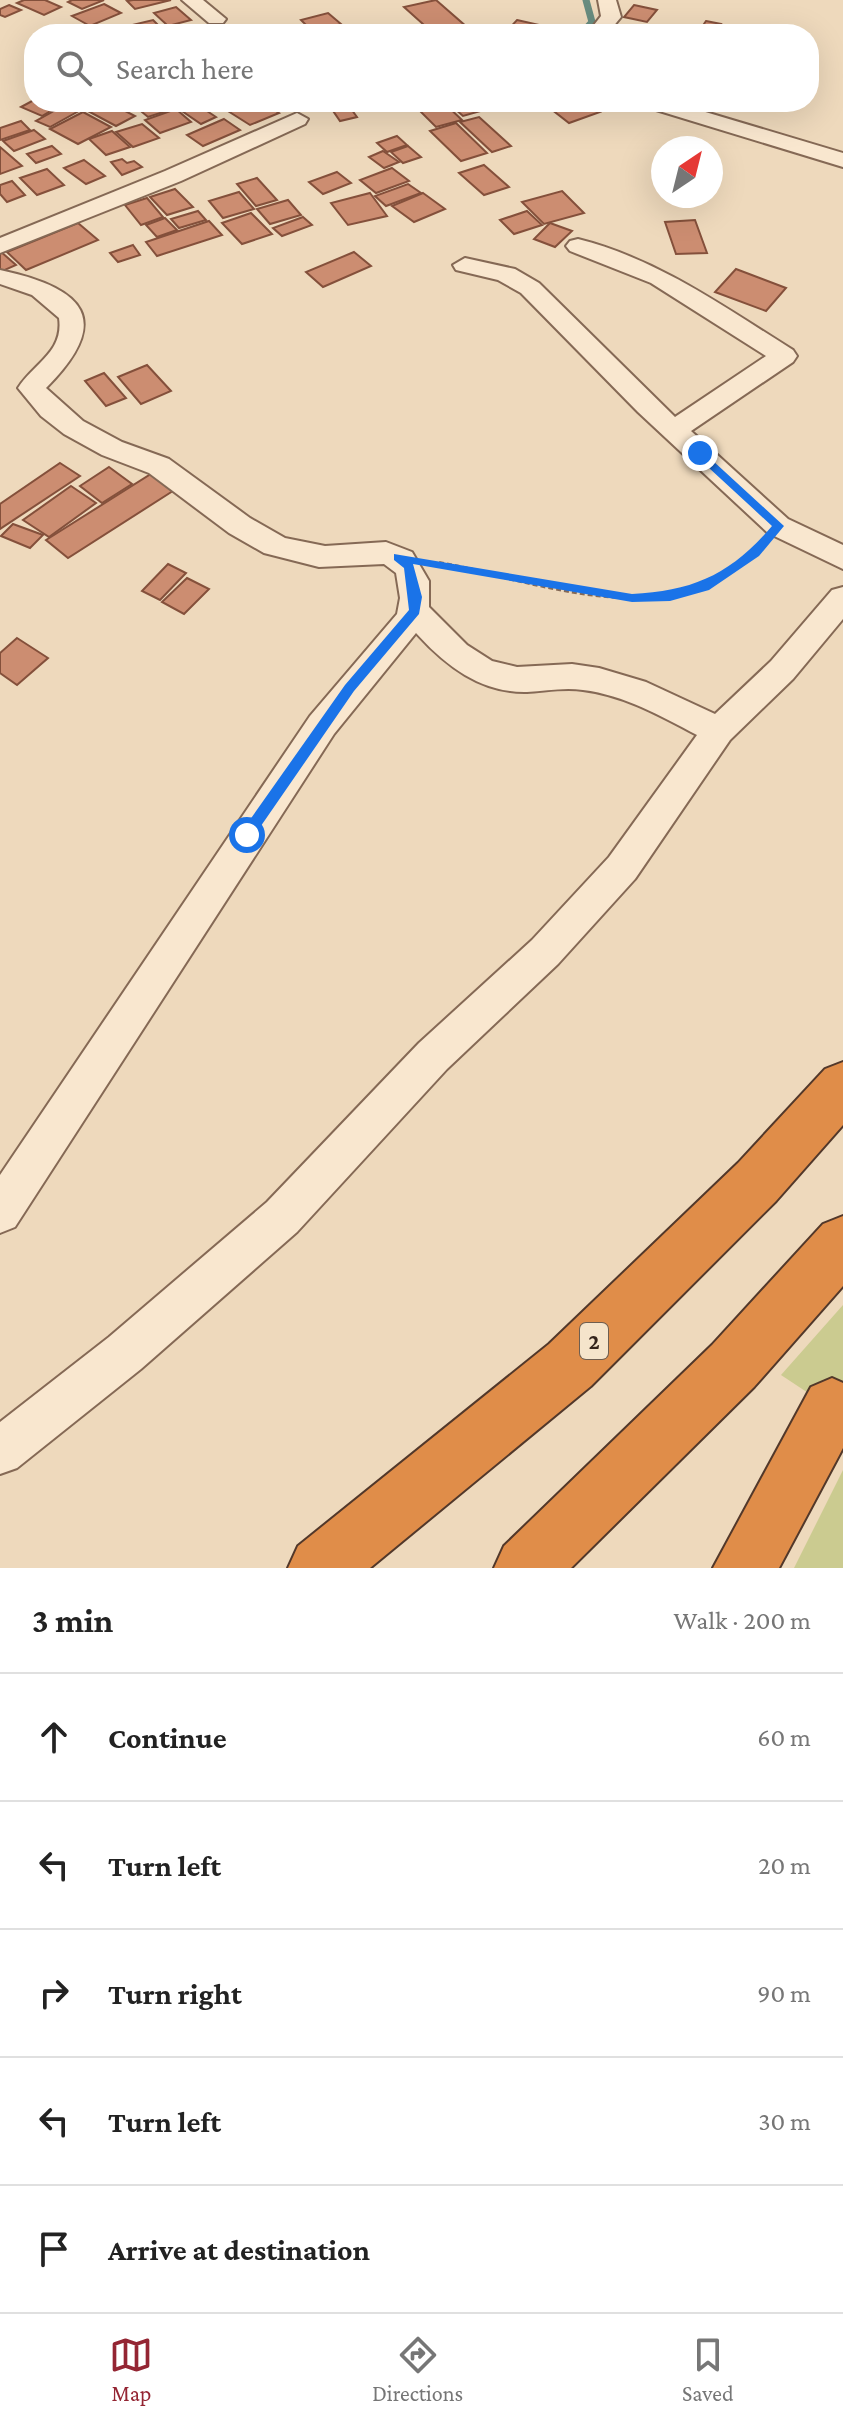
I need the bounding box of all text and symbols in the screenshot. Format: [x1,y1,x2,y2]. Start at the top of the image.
search box [24,24,819,112]
icon: search [52,46,96,90]
text: Search here [116,52,254,85]
north arrow [651,136,723,208]
route end [682,435,718,471]
route start [229,817,265,853]
road number: 2 [580,1323,608,1359]
text: 3 min [32,1602,113,1639]
text: Walk · 200 m [673,1606,811,1635]
icon: ahead [32,1715,76,1759]
text: Continue [108,1721,227,1754]
text: 60 m [757,1723,811,1752]
icon: left [32,1843,76,1887]
text: Turn left [108,1849,221,1882]
text: 20 m [758,1851,811,1880]
icon: right [32,1971,76,2015]
text: Turn right [108,1977,242,2010]
text: 90 m [757,1979,811,2008]
icon: left [32,2099,76,2143]
text: Turn left [108,2105,221,2138]
text: 30 m [758,2107,811,2136]
icon: arrive [32,2227,76,2271]
text: Arrive at destination [108,2233,370,2266]
tab: Map [109,2333,153,2406]
tab: Directions [372,2333,463,2406]
tab: Saved [682,2333,734,2406]

